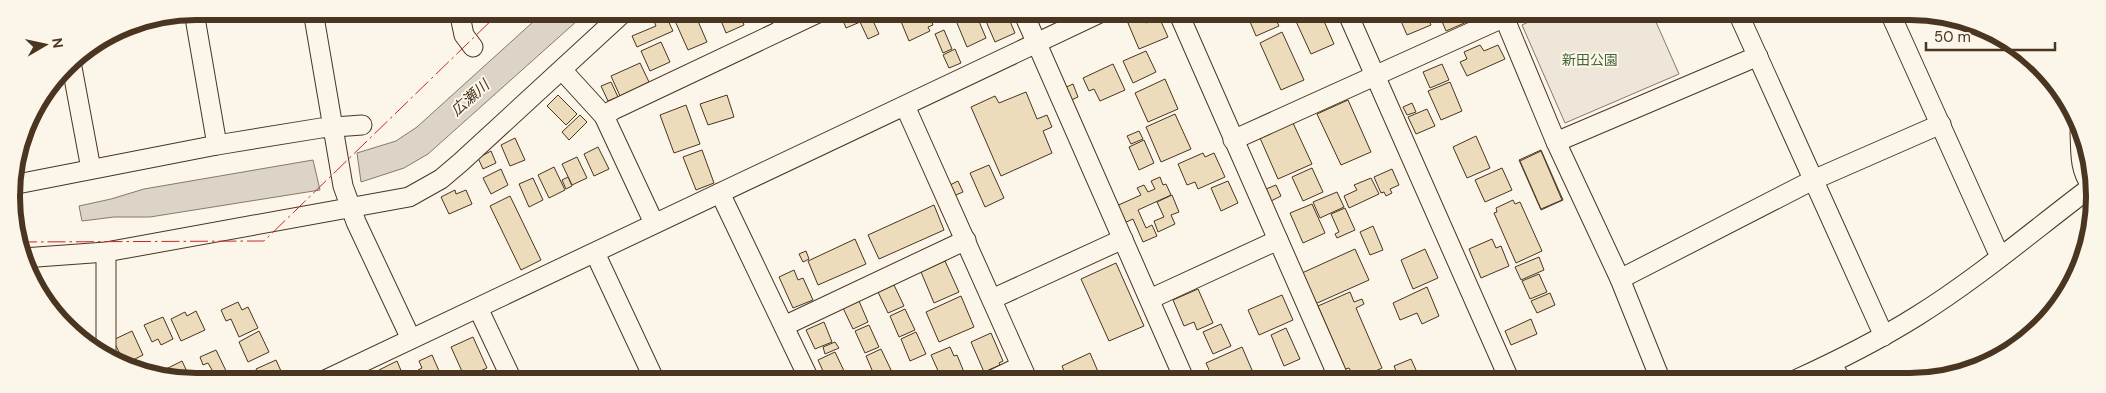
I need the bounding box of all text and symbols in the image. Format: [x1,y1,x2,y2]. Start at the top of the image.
north arrow [20,20,70,70]
scale bar [1926,20,2055,52]
text: 50 m [1934,27,1971,47]
text: N [48,37,68,49]
park label: 新田公園 [1562,51,1618,69]
water label: 広瀬川 [447,74,495,120]

